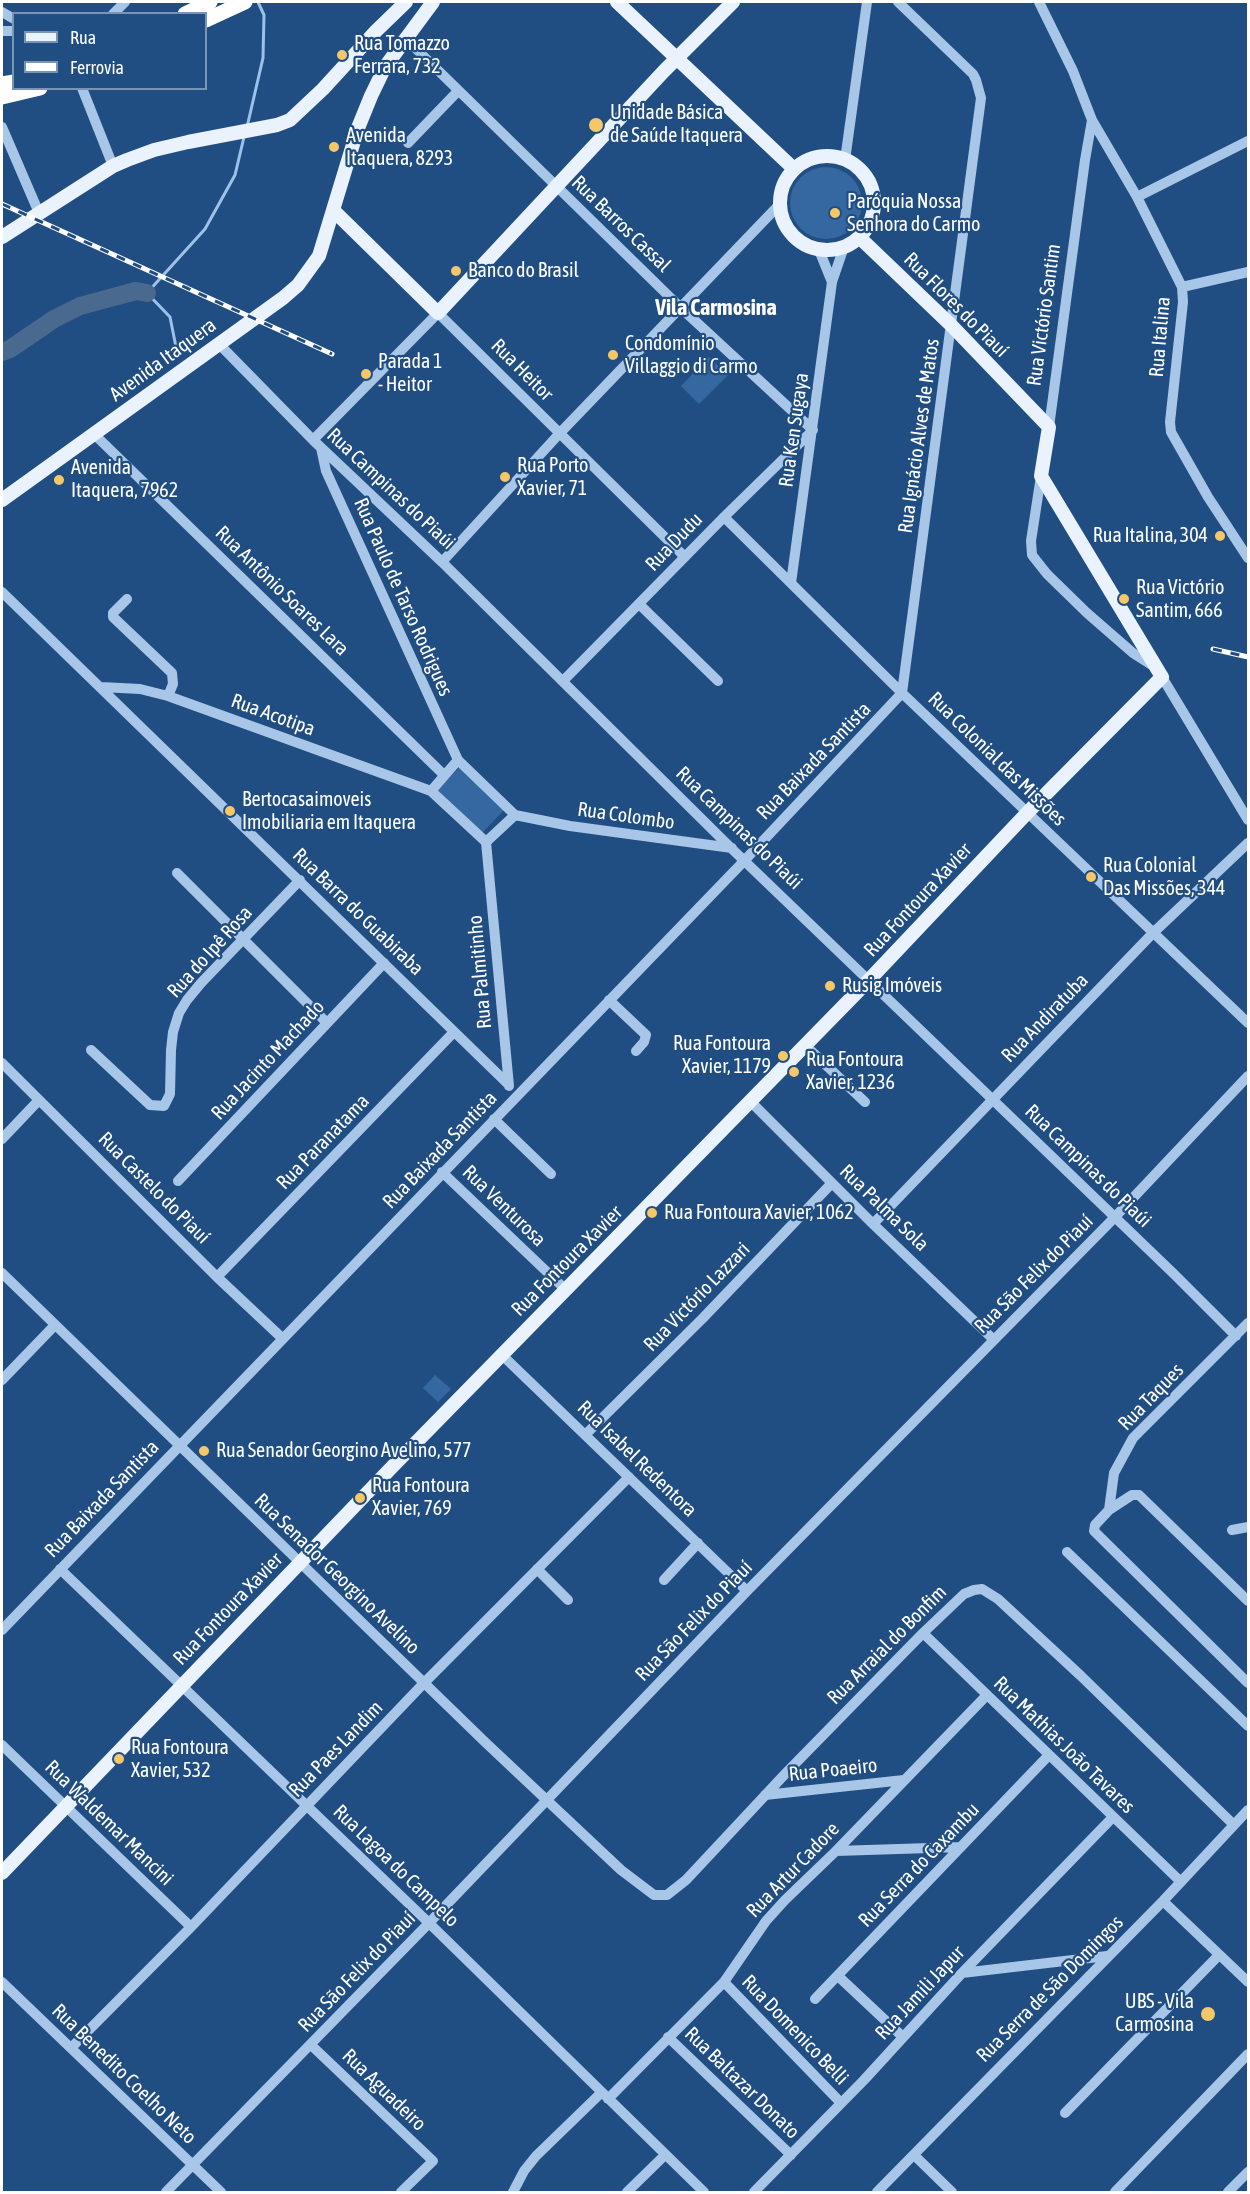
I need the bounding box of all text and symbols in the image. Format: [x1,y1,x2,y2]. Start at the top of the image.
legend [12,12,207,90]
text: Rua [70,27,96,48]
place label: Rua Tomazzo Ferrara, 732 [354,32,450,79]
marker: Rua Tomazzo Ferrara, 732 [335,48,349,62]
text: Ferrovia [70,57,124,78]
place label: Unidade Básica de Saúde Itaquera [610,101,743,148]
marker: Unidade Básica de Saúde Itaquera [587,116,605,134]
place label: Avenida Itaquera, 8293 [346,124,453,171]
marker: Avenida Itaquera, 8293 [327,140,341,154]
street label: Rua Barros Cassal [566,171,676,277]
place label: Paróquia Nossa Senhora do Carmo [847,190,980,237]
marker: Paróquia Nossa Senhora do Carmo [828,206,842,220]
street label: Rua Victório Santim [1022,242,1066,388]
street label: Rua Flores do Piauí [899,248,1013,362]
place label: Banco do Brasil [468,259,579,283]
marker: Banco do Brasil [449,264,463,278]
district label: Vila Carmosina [655,295,777,321]
street label: Rua Italina [1145,296,1175,378]
street label: Avenida Itaquera [105,313,221,407]
place label: Condomínio Villaggio di Carmo [625,332,758,379]
street label: Rua Heitor [486,334,558,406]
street label: Rua Ignácio Alves de Matos [893,337,945,535]
marker: Condomínio Villaggio di Carmo [606,348,620,362]
place label: Parada 1 - Heitor [378,350,442,397]
marker: Parada 1 - Heitor [359,367,373,381]
street label: Rua Ken Sugaya [774,371,814,489]
street label: Rua Campinas do Piaúi [322,423,460,555]
place label: Rua Porto Xavier, 71 [517,454,588,501]
place label: Avenida Itaquera, 7962 [71,456,178,503]
marker: Rua Porto Xavier, 71 [498,470,512,484]
marker: Avenida Itaquera, 7962 [52,473,66,487]
street label: Rua Paulo de Tarso Rodrigues [348,494,458,700]
street label: Rua Dudu [640,508,708,576]
street label: Rua Antônio Soares Lara [210,521,354,661]
place label: Rua Italina, 304 [1093,524,1208,548]
marker: Rua Italina, 304 [1213,529,1227,543]
place label: Rua Victório Santim, 666 [1136,576,1224,623]
marker: Rua Victório Santim, 666 [1117,592,1131,606]
street label: Rua Colonial das Missões [923,687,1071,831]
street label: Rua Acotipa [228,689,318,741]
street label: Rua Baixada Santista [752,697,876,825]
street label: Rua Campinas do Piaúi [671,762,807,894]
place label: Bertocasaimoveis Imobiliaria em Itaquera [242,788,416,835]
street label: Rua Colombo [576,797,676,835]
marker: Bertocasaimoveis Imobiliaria em Itaquera [223,804,237,818]
street label: Rua Fontoura Xavier [859,838,977,962]
street label: Rua Barra do Guabiraba [288,843,428,981]
place label: Rua Colonial Das Missões, 344 [1103,854,1225,901]
marker: Rua Colonial Das Missões, 344 [1084,870,1098,884]
street label: Rua do Ipê Rosa [162,901,258,1003]
street label: Rua Palmitinho [463,914,497,1030]
street label: Rua Andiratuba [997,969,1093,1067]
place label: Rusig Imóveis [842,974,942,998]
marker: Rusig Imóveis [823,979,837,993]
street label: Rua Jacinto Machado [206,995,330,1125]
place label: Rua Fontoura Xavier, 1179 [673,1032,771,1079]
place label: Rua Fontoura Xavier, 1236 [806,1048,904,1095]
marker: Rua Fontoura Xavier, 1179 [776,1049,790,1063]
marker: Rua Fontoura Xavier, 1236 [787,1065,801,1079]
street label: Rua Baixada Santista [378,1086,502,1214]
street label: Rua Paranatama [272,1089,374,1195]
street label: Rua Campinas do Piaúi [1020,1100,1156,1232]
street label: Rua Castelo do Piauí [93,1127,215,1249]
street label: Rua Venturosa [457,1160,551,1252]
street label: Rua Palma Sola [834,1160,934,1256]
street label: Rua Fontoura Xavier [507,1201,627,1321]
place label: Rua Fontoura Xavier, 1062 [664,1201,854,1225]
marker: Rua Fontoura Xavier, 1062 [645,1206,659,1220]
street label: Rua São Felix do Piauí [970,1210,1098,1338]
street label: Rua Victório Lazzari [639,1237,755,1357]
street label: Rua Taques [1113,1359,1189,1435]
street label: Rua Isabel Redentora [572,1396,702,1522]
street label: Rua Baixada Santista [40,1435,164,1563]
place label: Rua Senador Georgino Avelino, 577 [216,1439,471,1463]
marker: Rua Senador Georgino Avelino, 577 [197,1444,211,1458]
place label: Rua Fontoura Xavier, 769 [372,1474,470,1521]
street label: Rua Senador Georgino Avelino [249,1489,425,1659]
marker: Rua Fontoura Xavier, 769 [353,1491,367,1505]
street label: Rua Fontoura Xavier [168,1548,288,1670]
street label: Rua São Felix do Piauí [630,1556,758,1686]
street label: Rua Arraial do Bonfim [822,1580,952,1710]
street label: Rua Mathias João Tavares [988,1671,1140,1819]
street label: Rua Paes Landim [284,1696,388,1802]
place label: Rua Fontoura Xavier, 532 [131,1736,229,1783]
marker: Rua Fontoura Xavier, 532 [112,1752,126,1766]
street label: Rua Poaeiro [787,1753,879,1787]
street label: Rua Waldemar Mancini [40,1755,178,1891]
street label: Rua Serra do Caxambu [854,1798,984,1932]
street label: Rua Lagoa do Campelo [328,1800,464,1932]
street label: Rua Artur Cadore [742,1817,844,1923]
street label: Rua São Felix do Piauí [293,1907,421,2037]
street label: Rua Serra de São Domingos [972,1911,1128,2067]
street label: Rua Jamili Japur [870,1941,970,2045]
street label: Rua Domenico Belli [737,1970,853,2090]
place label: UBS - Vila Carmosina [1115,1990,1194,2037]
street label: Rua Benedito Coelho Neto [47,1999,201,2149]
marker: UBS - Vila Carmosina [1199,2005,1217,2023]
street label: Rua Baltazar Donato [680,2022,804,2144]
street label: Rua Aguadeiro [337,2044,431,2136]

